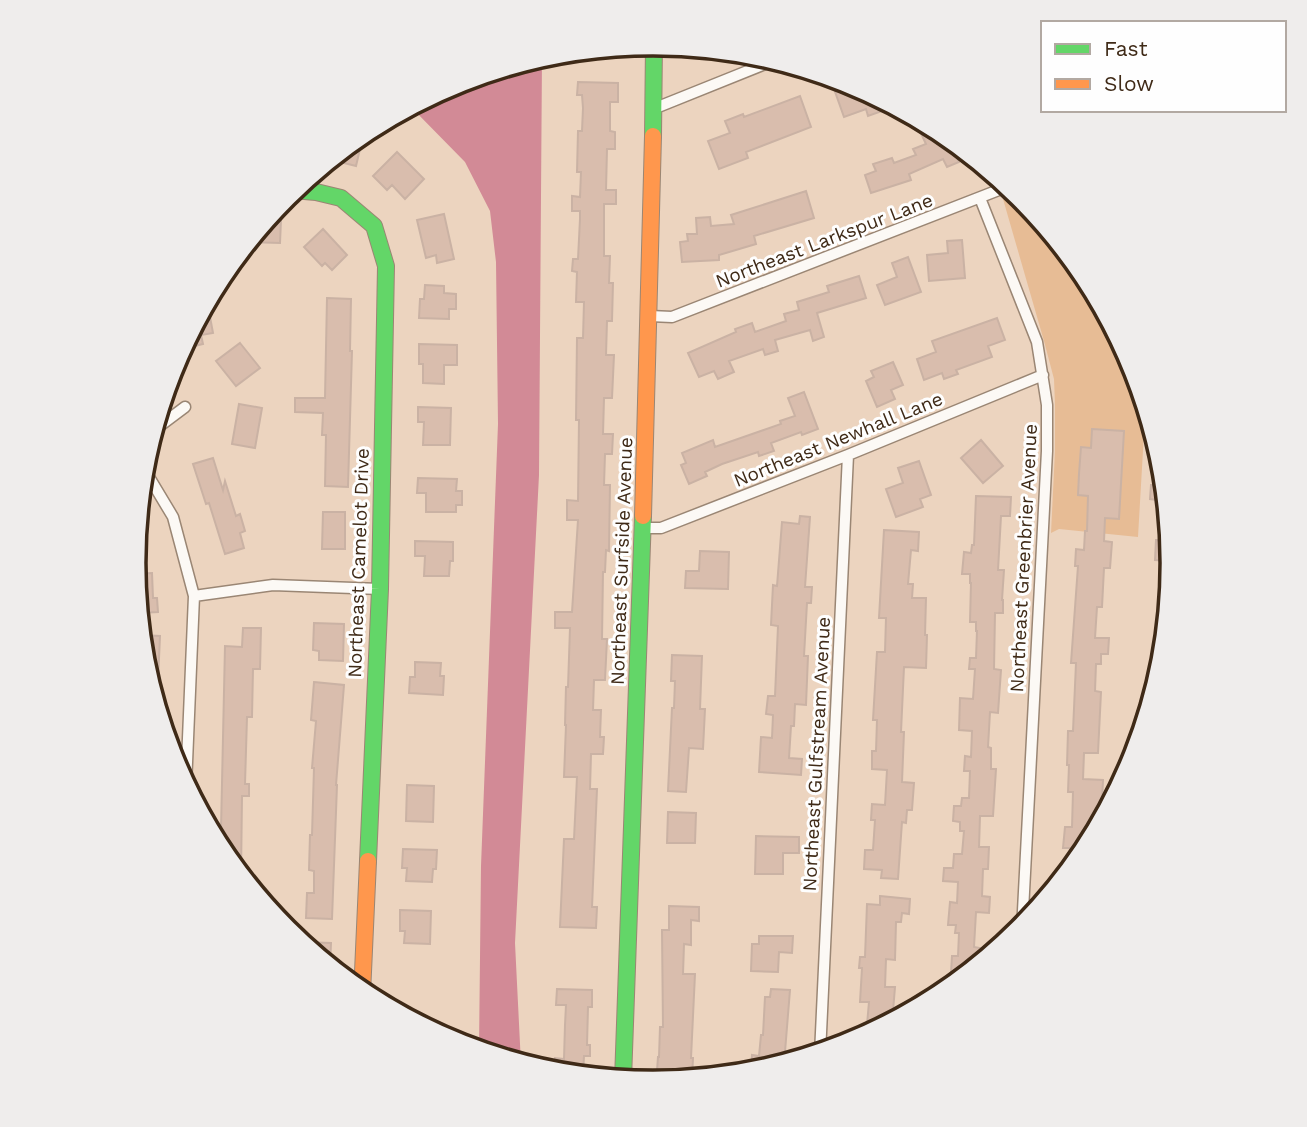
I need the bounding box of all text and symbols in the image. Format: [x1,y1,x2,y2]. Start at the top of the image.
legend [1041,21,1286,112]
text: Fast [1104,36,1148,61]
text: Slow [1104,71,1154,96]
street label: Northeast Larkspur Lane [712,188,936,293]
street label: Northeast Newhall Lane [730,387,946,492]
street label: Northeast Greenbrier Avenue [1005,423,1042,693]
street label: Northeast Surfside Avenue [606,437,637,685]
street label: Northeast Camelot Drive [343,448,374,678]
street label: Northeast Gulfstream Avenue [798,616,835,892]

